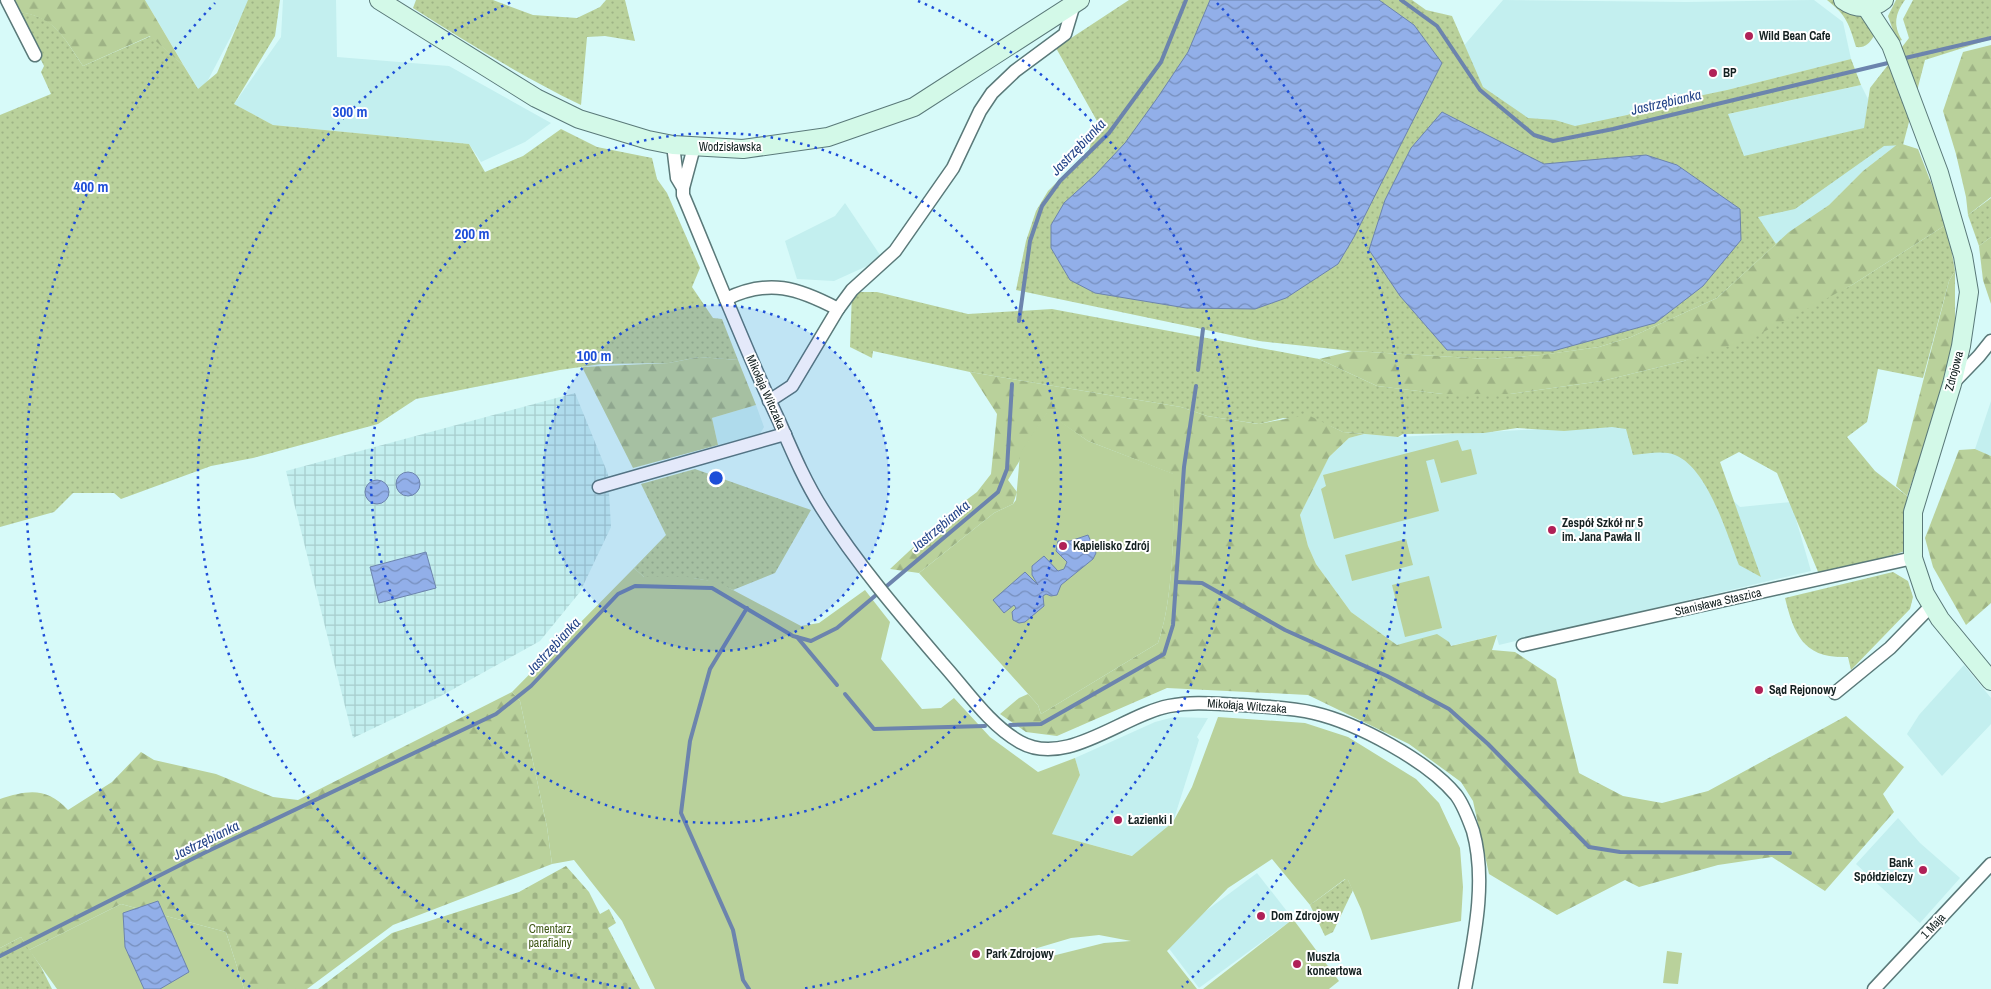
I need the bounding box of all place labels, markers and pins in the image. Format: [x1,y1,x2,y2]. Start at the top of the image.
place label: Wild Bean Cafe [1759,28,1831,44]
marker: Wild Bean Cafe [1743,30,1755,42]
place label: BP [1723,65,1737,81]
marker: BP [1707,67,1719,79]
centre of rings [707,469,725,487]
place label: Zespół Szkół nr 5 im. Jana Pawła II [1562,515,1643,545]
marker: Zespół Szkół nr 5 im. Jana Pawła II [1546,524,1558,536]
place label: Kąpielisko Zdrój [1073,538,1150,554]
marker: Kąpielisko Zdrój [1057,540,1069,552]
place label: Sąd Rejonowy [1769,682,1837,698]
marker: Sąd Rejonowy [1753,684,1765,696]
place label: Łazienki I [1128,812,1173,828]
marker: Łazienki I [1112,814,1124,826]
place label: Bank Spółdzielczy [1854,855,1914,885]
marker: Bank Spółdzielczy [1917,864,1929,876]
place label: Dom Zdrojowy [1271,908,1340,924]
marker: Dom Zdrojowy [1255,910,1267,922]
place label: Park Zdrojowy [986,946,1054,962]
marker: Park Zdrojowy [970,948,982,960]
place label: Muszla koncertowa [1307,949,1362,979]
marker: Muszla koncertowa [1291,958,1303,970]

